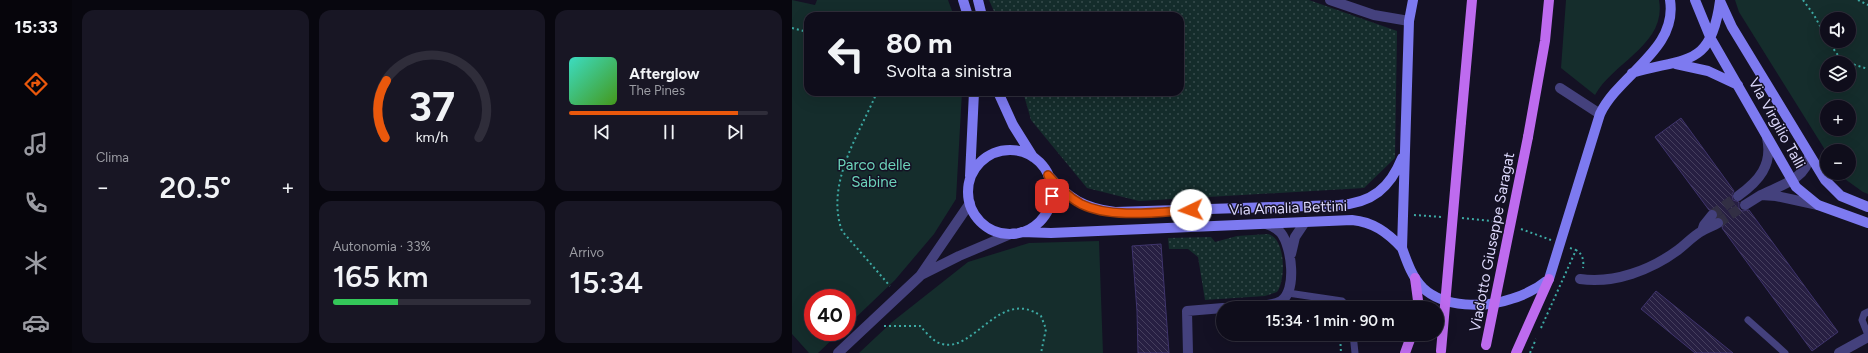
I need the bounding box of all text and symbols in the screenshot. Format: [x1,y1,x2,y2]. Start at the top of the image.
map controls [1820,12,1856,180]
button: sound [1820,12,1856,48]
text: 15:33 [14,16,58,38]
text: 80 m [886,26,952,60]
icon: left [820,28,872,80]
button: layers [1820,56,1856,92]
text: Svolta a sinistra [886,60,1012,82]
text: Afterglow [629,65,699,83]
icon: directions [22,70,50,98]
street label: Via Virgilio Talli [1745,75,1809,171]
text: 37 [409,81,455,131]
text: The Pines [629,83,685,98]
button: + [1820,100,1856,136]
icon: previous [591,121,613,143]
icon: pause [658,121,680,143]
icon: next [724,121,746,143]
text: km/h [416,128,448,146]
icon: music [22,130,50,158]
button: − [1820,144,1856,180]
text: Clima [96,150,129,165]
street label: Viadotto Giuseppe Saragat [1466,150,1518,333]
park label: Parco delle Sabine [837,156,911,191]
text: 20.5° [159,169,231,206]
text: − [96,174,110,201]
text: + [281,174,295,201]
pin [1035,179,1069,213]
icon: arrive [1041,185,1063,207]
icon: phone [22,189,50,217]
position arrow [1170,189,1212,231]
street label: Via Amalia Bettini [1229,197,1347,219]
text: Autonomia · 33% [333,239,431,254]
text: Arrivo [569,245,604,260]
icon: climate [22,249,50,277]
text: 165 km [333,258,428,295]
text: 15:34 [569,264,643,301]
speed limit sign: 40 [804,289,856,341]
icon: car [22,309,50,337]
text: 15:34 · 1 min · 90 m [1265,312,1395,330]

